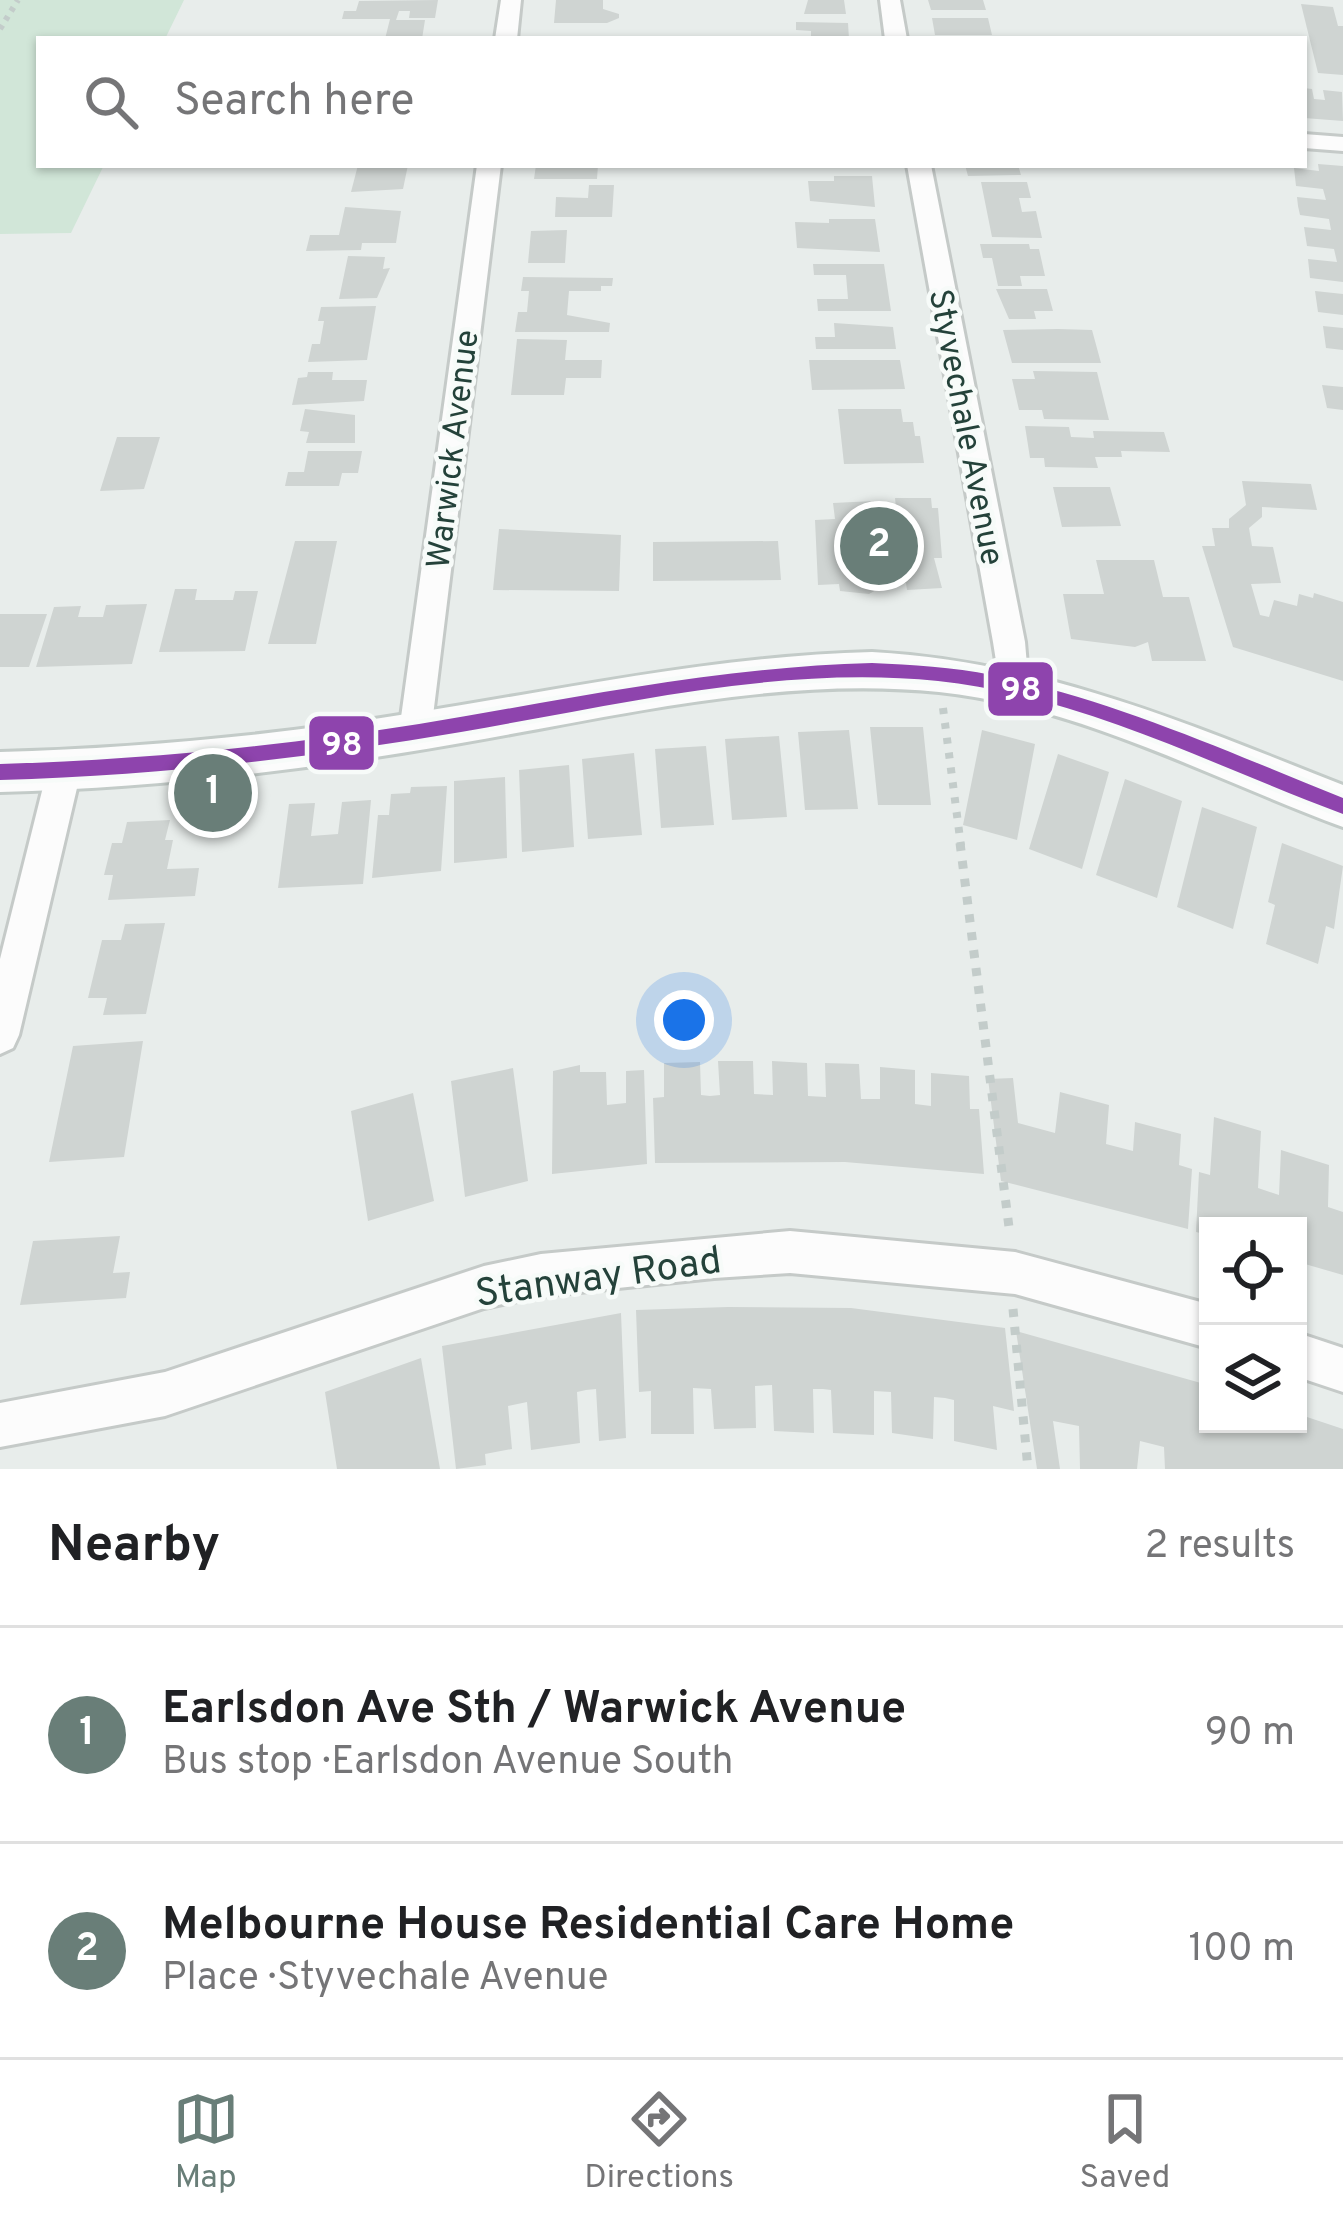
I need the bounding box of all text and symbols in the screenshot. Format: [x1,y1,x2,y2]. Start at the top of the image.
search box [36,36,1307,168]
icon: search [78,69,144,135]
text: Search here [174,74,414,131]
street label: Styvechale Avenue [917,286,1011,569]
street label: Warwick Avenue [419,328,490,571]
pin: 2 [840,501,918,591]
line badge: 98 [986,660,1055,718]
text: 98 [1000,671,1042,713]
line badge: 98 [307,714,376,772]
text: 98 [321,726,363,768]
pin: 1 [174,748,252,838]
your location [654,990,714,1050]
map controls [1199,1217,1307,1433]
button: locate [1199,1217,1307,1325]
street label: Stanway Road [472,1238,725,1321]
button: layers [1199,1325,1307,1433]
text: Nearby [48,1515,220,1580]
text: 2 results [1144,1523,1295,1572]
text: Earlsdon Ave Sth / Warwick Avenue [162,1682,906,1739]
text: 1 [79,1710,95,1759]
text: 90 m [1205,1710,1295,1759]
text: Bus stop · Earlsdon Avenue South [162,1739,733,1788]
text: Melbourne House Residential Care Home [162,1898,1014,1955]
text: 2 [75,1926,99,1975]
text: 100 m [1188,1926,1295,1975]
text: Place · Styvechale Avenue [162,1955,609,2004]
tab: Map [173,2086,239,2200]
tab: Directions [584,2086,734,2200]
tab: Saved [1080,2086,1170,2200]

